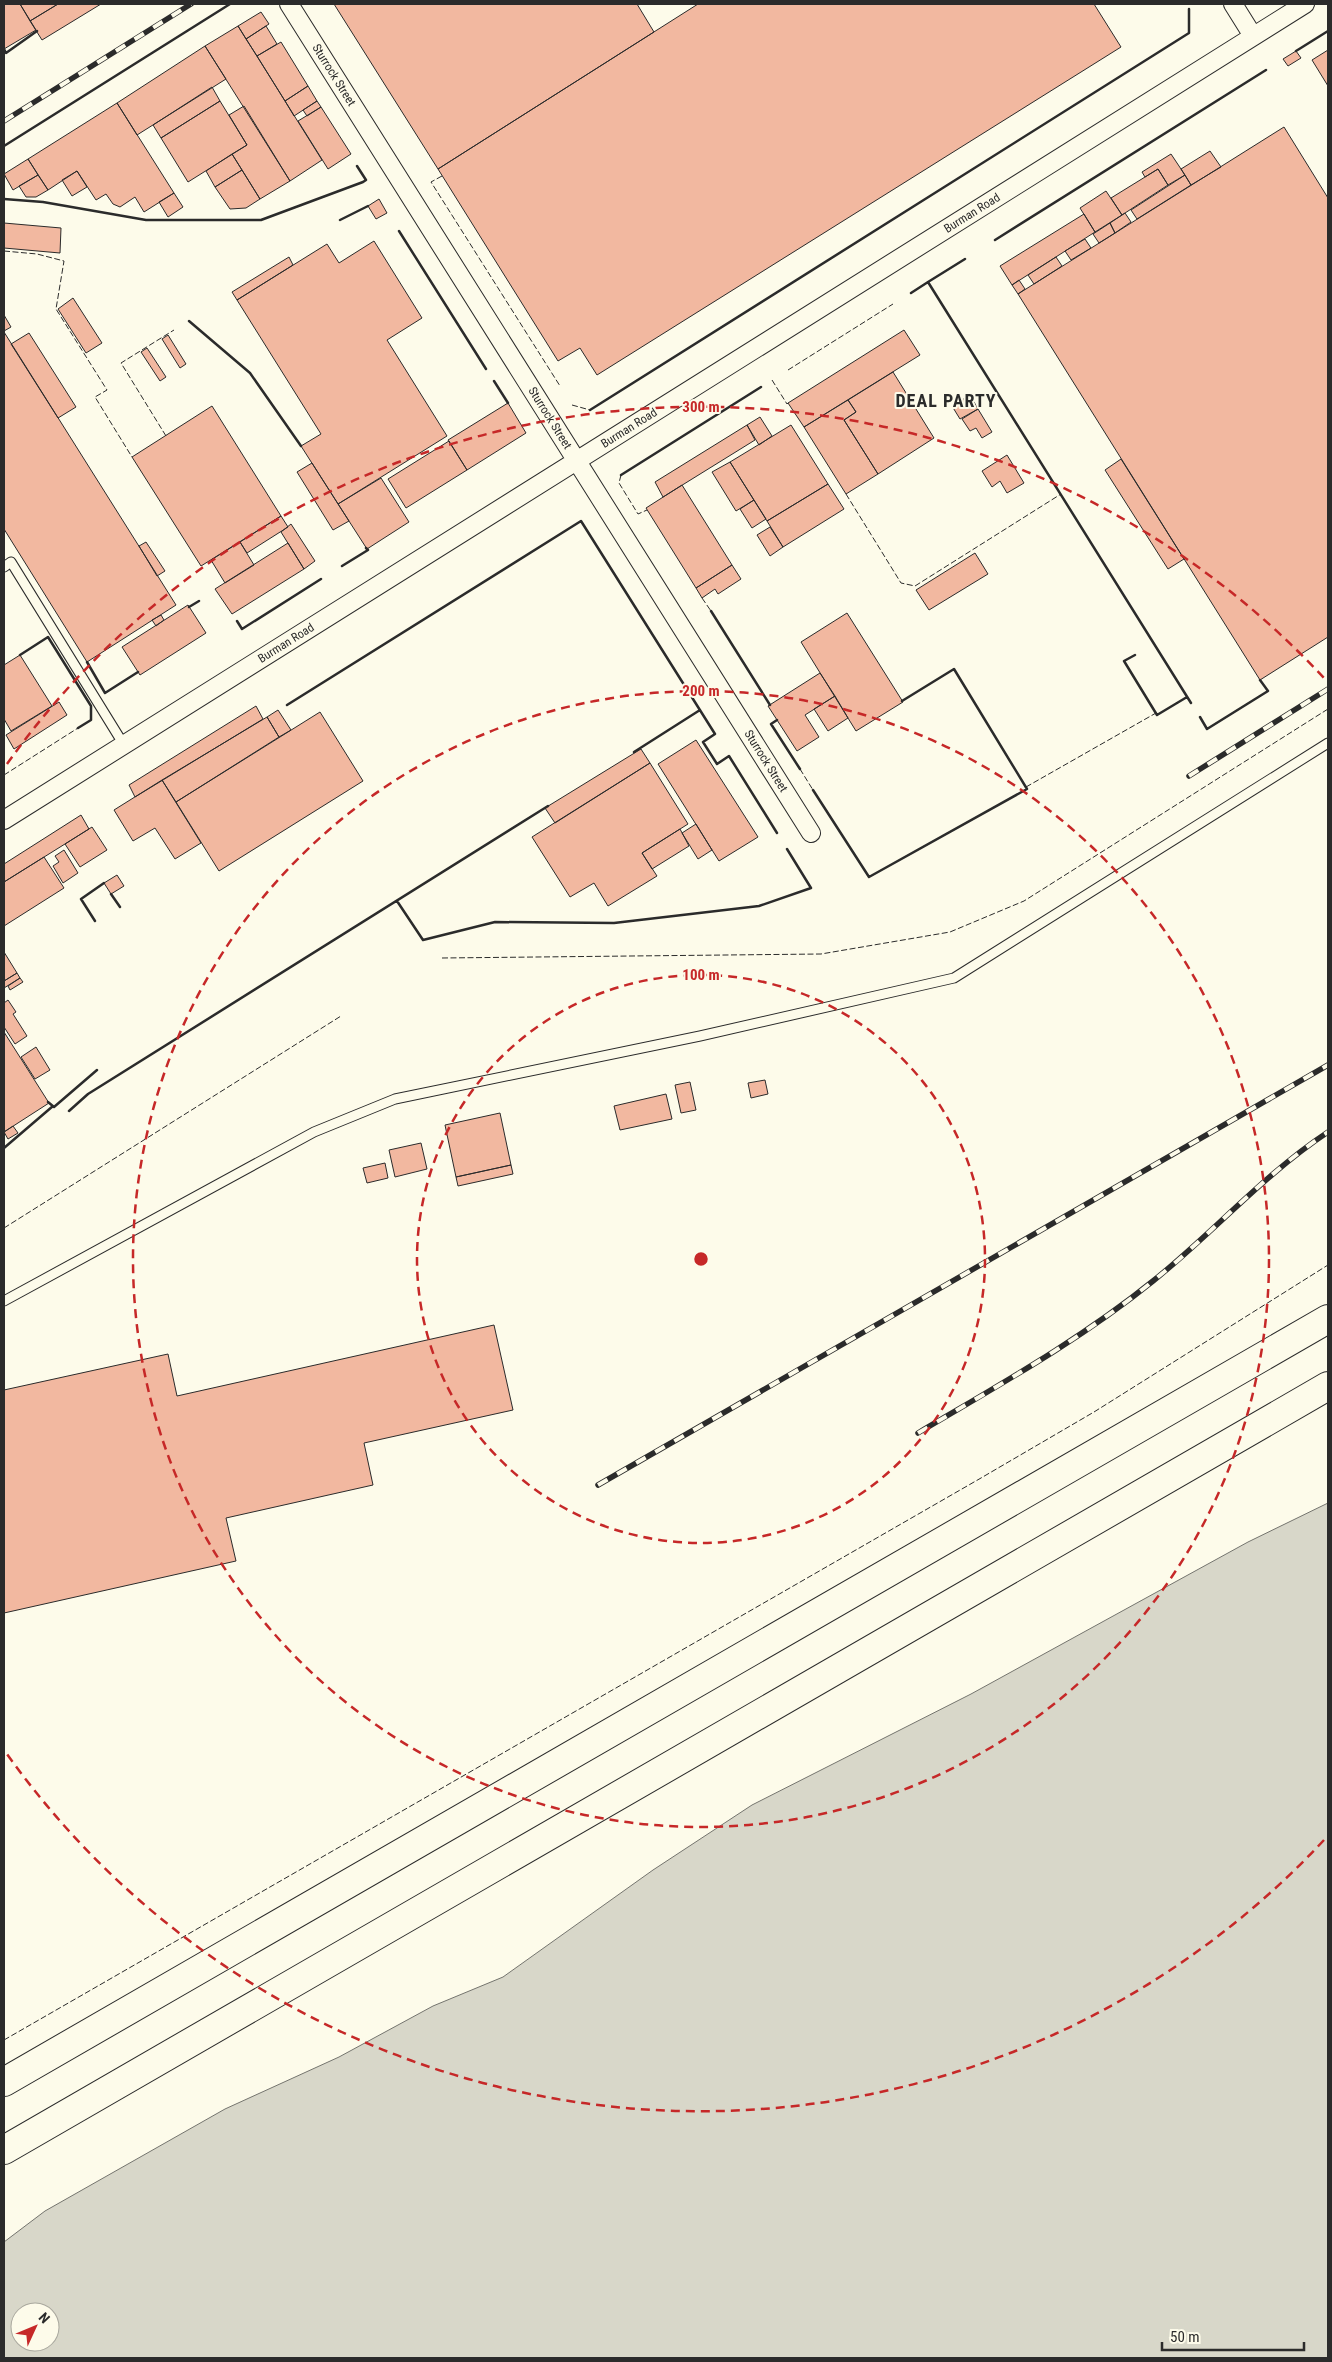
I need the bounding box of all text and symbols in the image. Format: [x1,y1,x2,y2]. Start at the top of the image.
street label: Sturrock Street [309,41,359,109]
street label: Burman Road [941,190,1003,236]
street label: Sturrock Street [525,384,575,452]
district label: DEAL PARTY [895,390,997,411]
text: 300 m [682,398,720,416]
street label: Burman Road [598,405,660,451]
street label: Burman Road [255,620,317,666]
text: 200 m [682,682,720,700]
street label: Sturrock Street [741,727,791,795]
text: 100 m [682,966,720,984]
centre of rings [692,1250,710,1268]
north arrow [10,2302,60,2352]
text: N [36,2309,53,2327]
scale bar [1162,2320,1304,2352]
text: 50 m [1170,2328,1200,2346]

